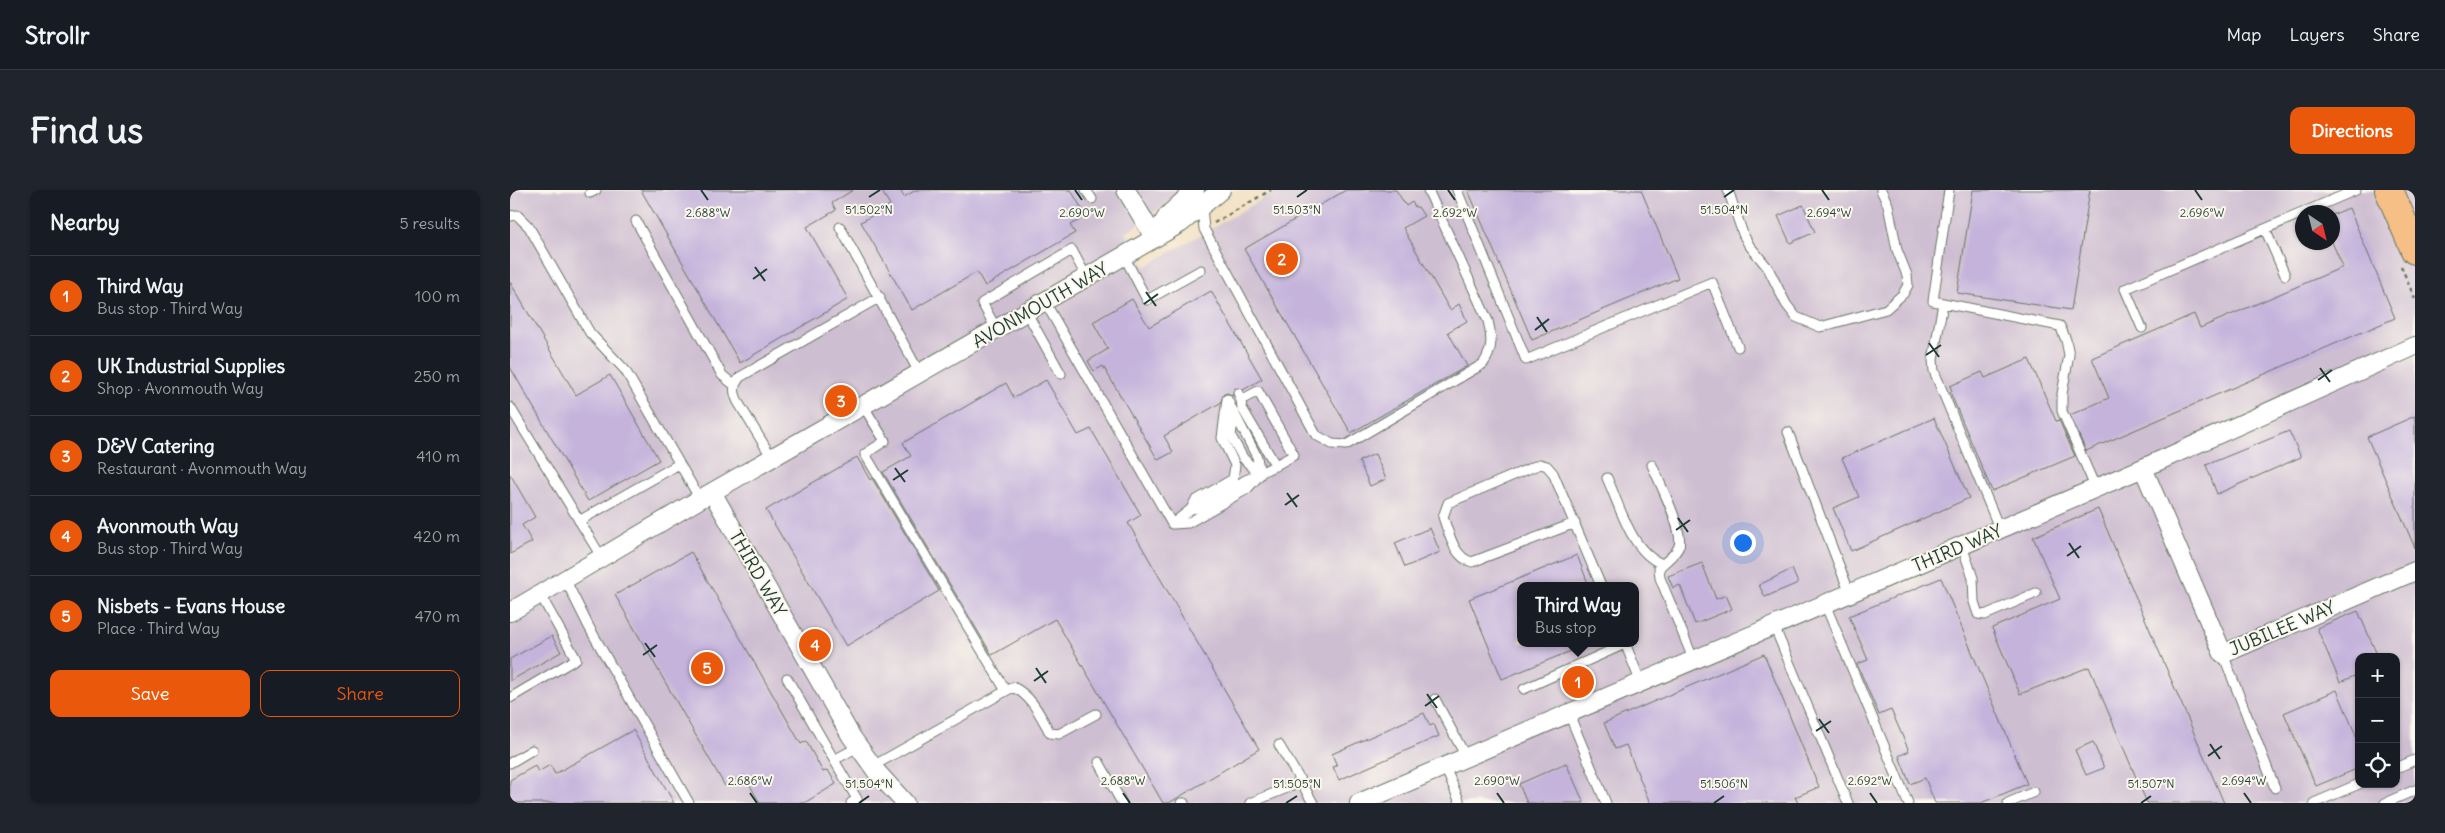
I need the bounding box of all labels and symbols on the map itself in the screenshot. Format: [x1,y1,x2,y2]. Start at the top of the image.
text: 51.502°N [845,202,893,217]
text: 51.503°N [1273,202,1321,217]
text: 51.504°N [1700,202,1748,217]
text: 2.688°W [686,205,730,220]
text: 2.690°W [1059,205,1105,220]
text: 2.692°W [1433,205,1477,220]
text: 2.694°W [1807,205,1851,220]
text: 2.696°W [2180,205,2224,220]
north arrow [2295,205,2340,250]
pin: 2 [1266,240,1298,278]
street label: AVONMOUTH WAY [968,257,1112,353]
pin: 3 [825,382,857,420]
street label: THIRD WAY [1909,519,2005,577]
street label: THIRD WAY [724,526,792,620]
your location [1730,530,1756,556]
street label: JUBILEE WAY [2225,595,2339,661]
pin: 4 [799,626,831,664]
pin: 5 [691,649,723,687]
pin: 1 [1562,663,1594,701]
text: 2.686°W [728,773,772,788]
text: 2.688°W [1101,773,1145,788]
text: 2.690°W [1474,773,1520,788]
text: 2.692°W [1848,773,1892,788]
text: 2.694°W [2222,773,2266,788]
text: 51.504°N [845,776,893,791]
text: 51.505°N [1273,776,1321,791]
text: 51.506°N [1700,776,1748,791]
text: 51.507°N [2128,776,2174,791]

